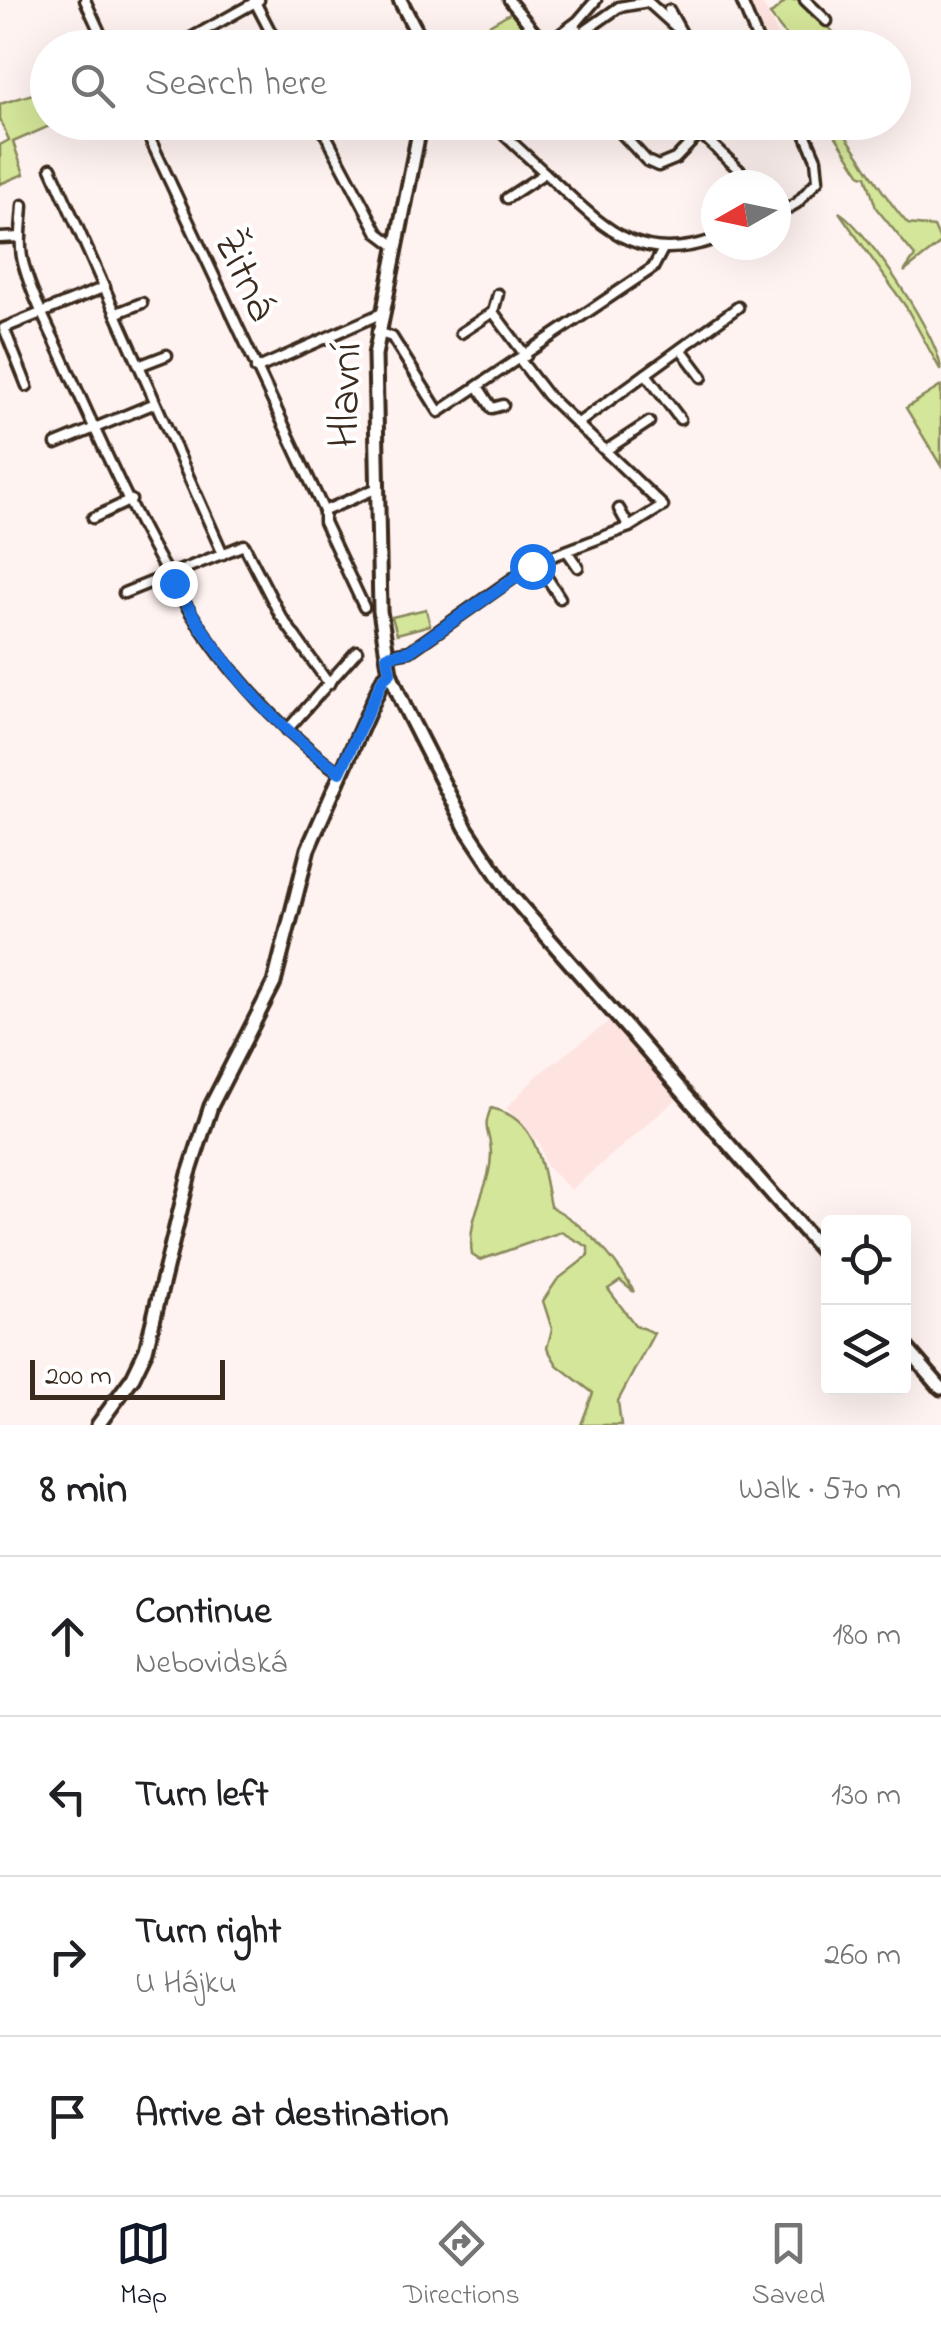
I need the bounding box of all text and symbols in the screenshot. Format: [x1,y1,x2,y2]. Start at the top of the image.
search box [30,30,911,140]
text: Search here [145,57,327,113]
icon: search [65,58,120,113]
north arrow [701,170,791,260]
street label: Žitná [194,220,293,333]
street label: Hlavní [312,341,382,449]
route start [510,544,556,590]
route end [152,561,198,607]
map controls [821,1215,911,1395]
button: locate [821,1215,911,1305]
button: layers [821,1305,911,1395]
scale bar [30,1355,225,1400]
text: 200 m [45,1357,112,1398]
text: 8 min [40,1460,127,1521]
text: Walk · 570 m [739,1467,901,1514]
text: Continue [135,1585,271,1641]
icon: ahead [40,1609,95,1664]
text: 180 m [832,1613,901,1660]
text: Nebovidská [135,1641,287,1688]
text: Turn left [135,1768,268,1824]
icon: left [40,1769,95,1824]
text: 130 m [831,1773,901,1820]
text: Turn right [135,1905,281,1961]
icon: right [40,1929,95,1984]
text: 260 m [824,1933,901,1980]
text: U Hájku [135,1961,237,2008]
text: Arrive at destination [135,2088,449,2144]
icon: arrive [40,2089,95,2144]
tab: Map [116,2216,171,2317]
tab: Directions [403,2216,520,2317]
tab: Saved [752,2216,825,2317]

